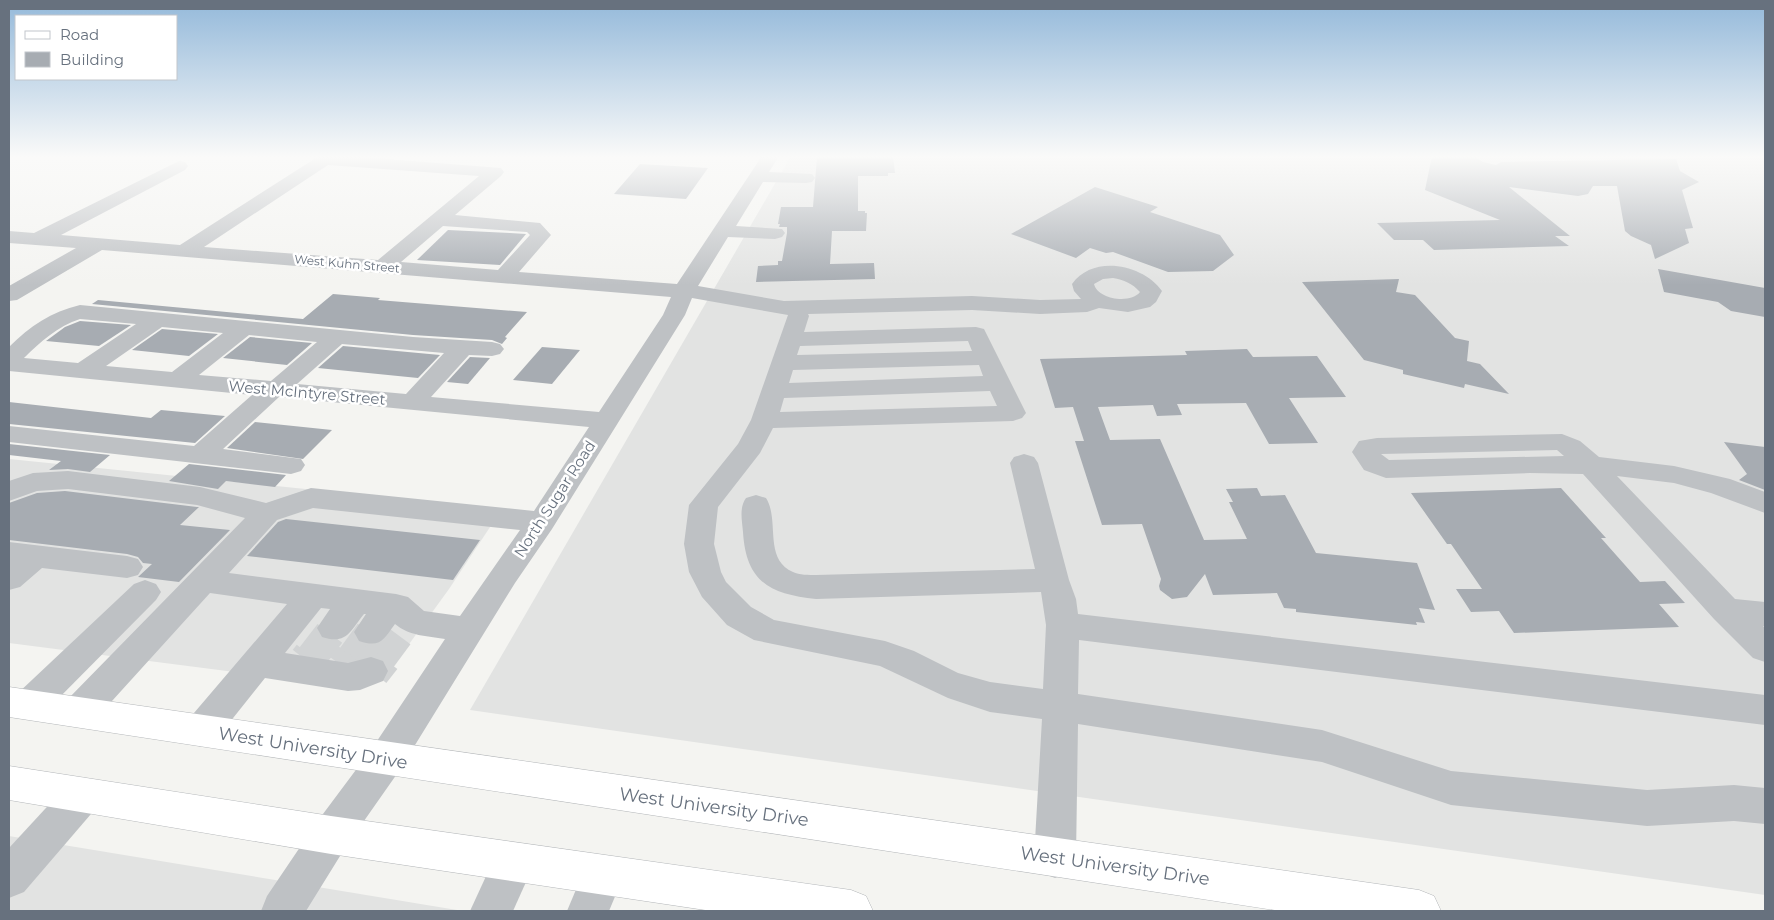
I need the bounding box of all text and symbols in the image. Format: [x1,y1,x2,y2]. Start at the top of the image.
legend [15,15,178,80]
text: Road [60,25,99,44]
text: Building [60,50,124,69]
street label: West Kuhn Street [294,251,401,276]
street label: West McIntyre Street [228,376,386,409]
street label: North Sugar Road [510,437,599,561]
street label: West University Drive [217,722,409,774]
street label: West University Drive [618,783,810,831]
street label: West University Drive [1019,842,1211,890]

